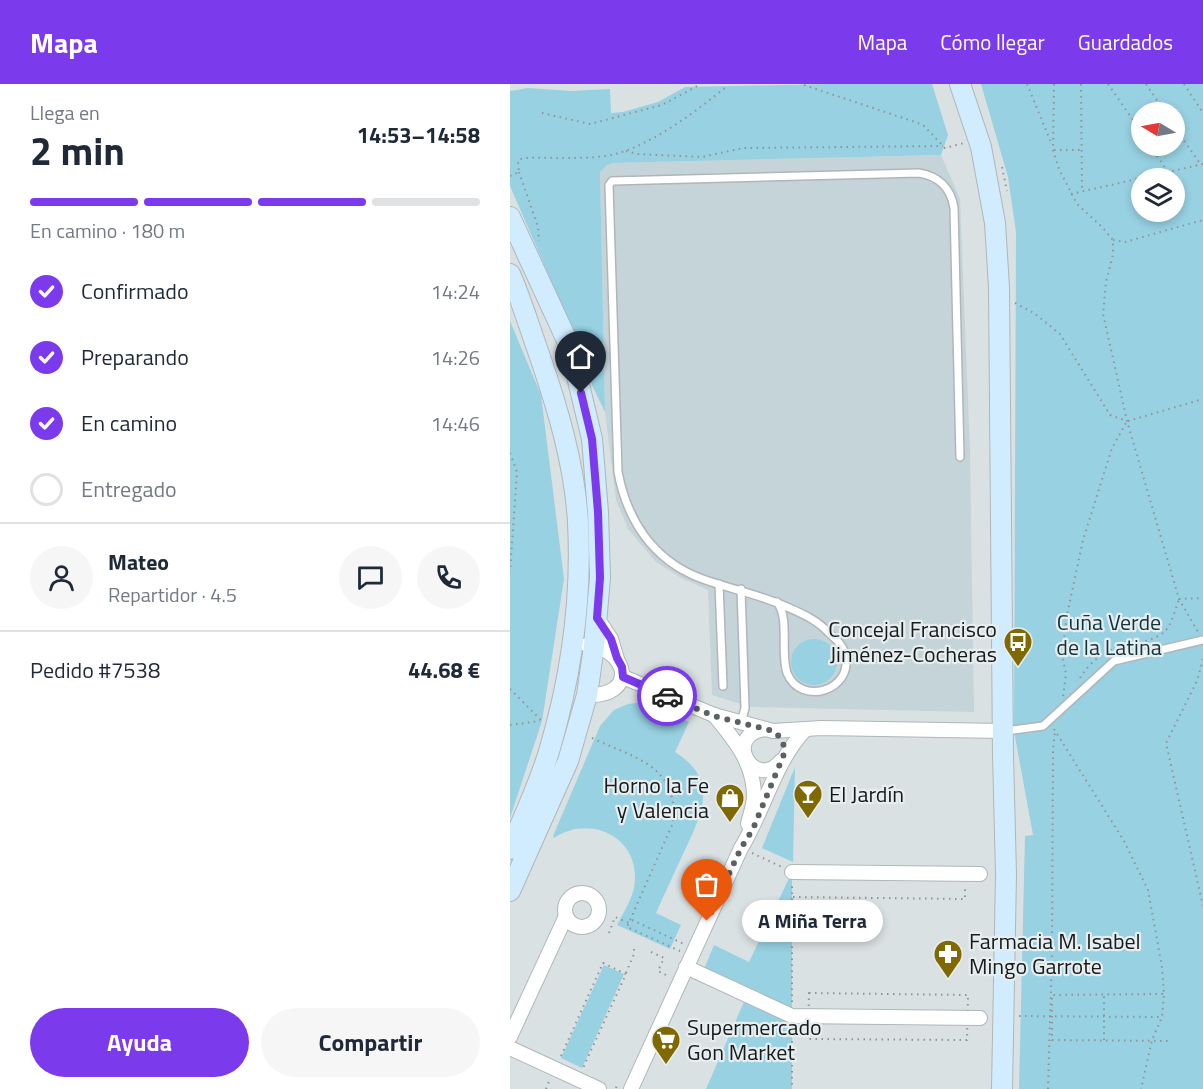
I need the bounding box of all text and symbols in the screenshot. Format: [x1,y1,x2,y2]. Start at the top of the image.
text: Mapa [30,21,98,64]
text: Mapa [858,26,907,58]
text: Cómo llegar [940,26,1045,58]
text: Guardados [1078,26,1173,58]
text: Llega en [30,97,100,128]
north arrow [1131,102,1185,156]
map controls [1131,102,1185,222]
text: 14:53–14:58 [357,118,480,152]
text: 2 min [30,121,125,180]
button: layers [1131,168,1185,222]
text: En camino · 180 m [30,215,185,246]
text: Confirmado [81,274,189,308]
icon: check [30,275,63,308]
text: 14:24 [431,276,480,307]
pin [555,331,606,393]
text: Preparando [81,340,189,374]
icon: home [564,340,597,373]
icon: check [30,341,63,374]
text: 14:26 [431,342,480,373]
text: En camino [81,406,177,440]
icon: check [30,407,63,440]
text: 14:46 [431,408,480,439]
text: Entregado [81,472,177,506]
text: Mateo [108,545,169,579]
button: person [30,546,93,609]
button: chat [339,546,402,609]
button: phone [417,546,480,609]
text: Repartidor · 4.5 [108,579,237,610]
park label: Cuña Verde de la Latina [1056,605,1162,664]
place label: Concejal Francisco Jiménez-Cocheras [828,612,997,671]
bus stop icon: Concejal Francisco Jiménez-Cocheras [1002,626,1034,668]
text: Pedido #7538 [30,653,160,687]
text: 44.68 € [408,653,480,687]
courier [637,666,697,726]
icon: car [651,680,684,713]
place label: Horno la Fe y Valencia [604,768,709,827]
place label: El Jardín [829,777,904,811]
bar icon: El Jardín [792,778,824,820]
shop icon: Horno la Fe y Valencia [714,782,746,824]
pin [681,859,732,921]
icon: bag [690,868,723,901]
callout: A Miña Terra [743,900,884,942]
text: A Miña Terra [758,905,867,936]
place label: Farmacia M. Isabel Mingo Garrote [969,924,1141,983]
pharmacy icon: Farmacia M. Isabel Mingo Garrote [932,938,964,980]
button: Ayuda [30,1008,249,1077]
button: Compartir [261,1008,480,1077]
place label: Supermercado Gon Market [687,1010,822,1069]
supermarket icon: Supermercado Gon Market [650,1024,682,1066]

